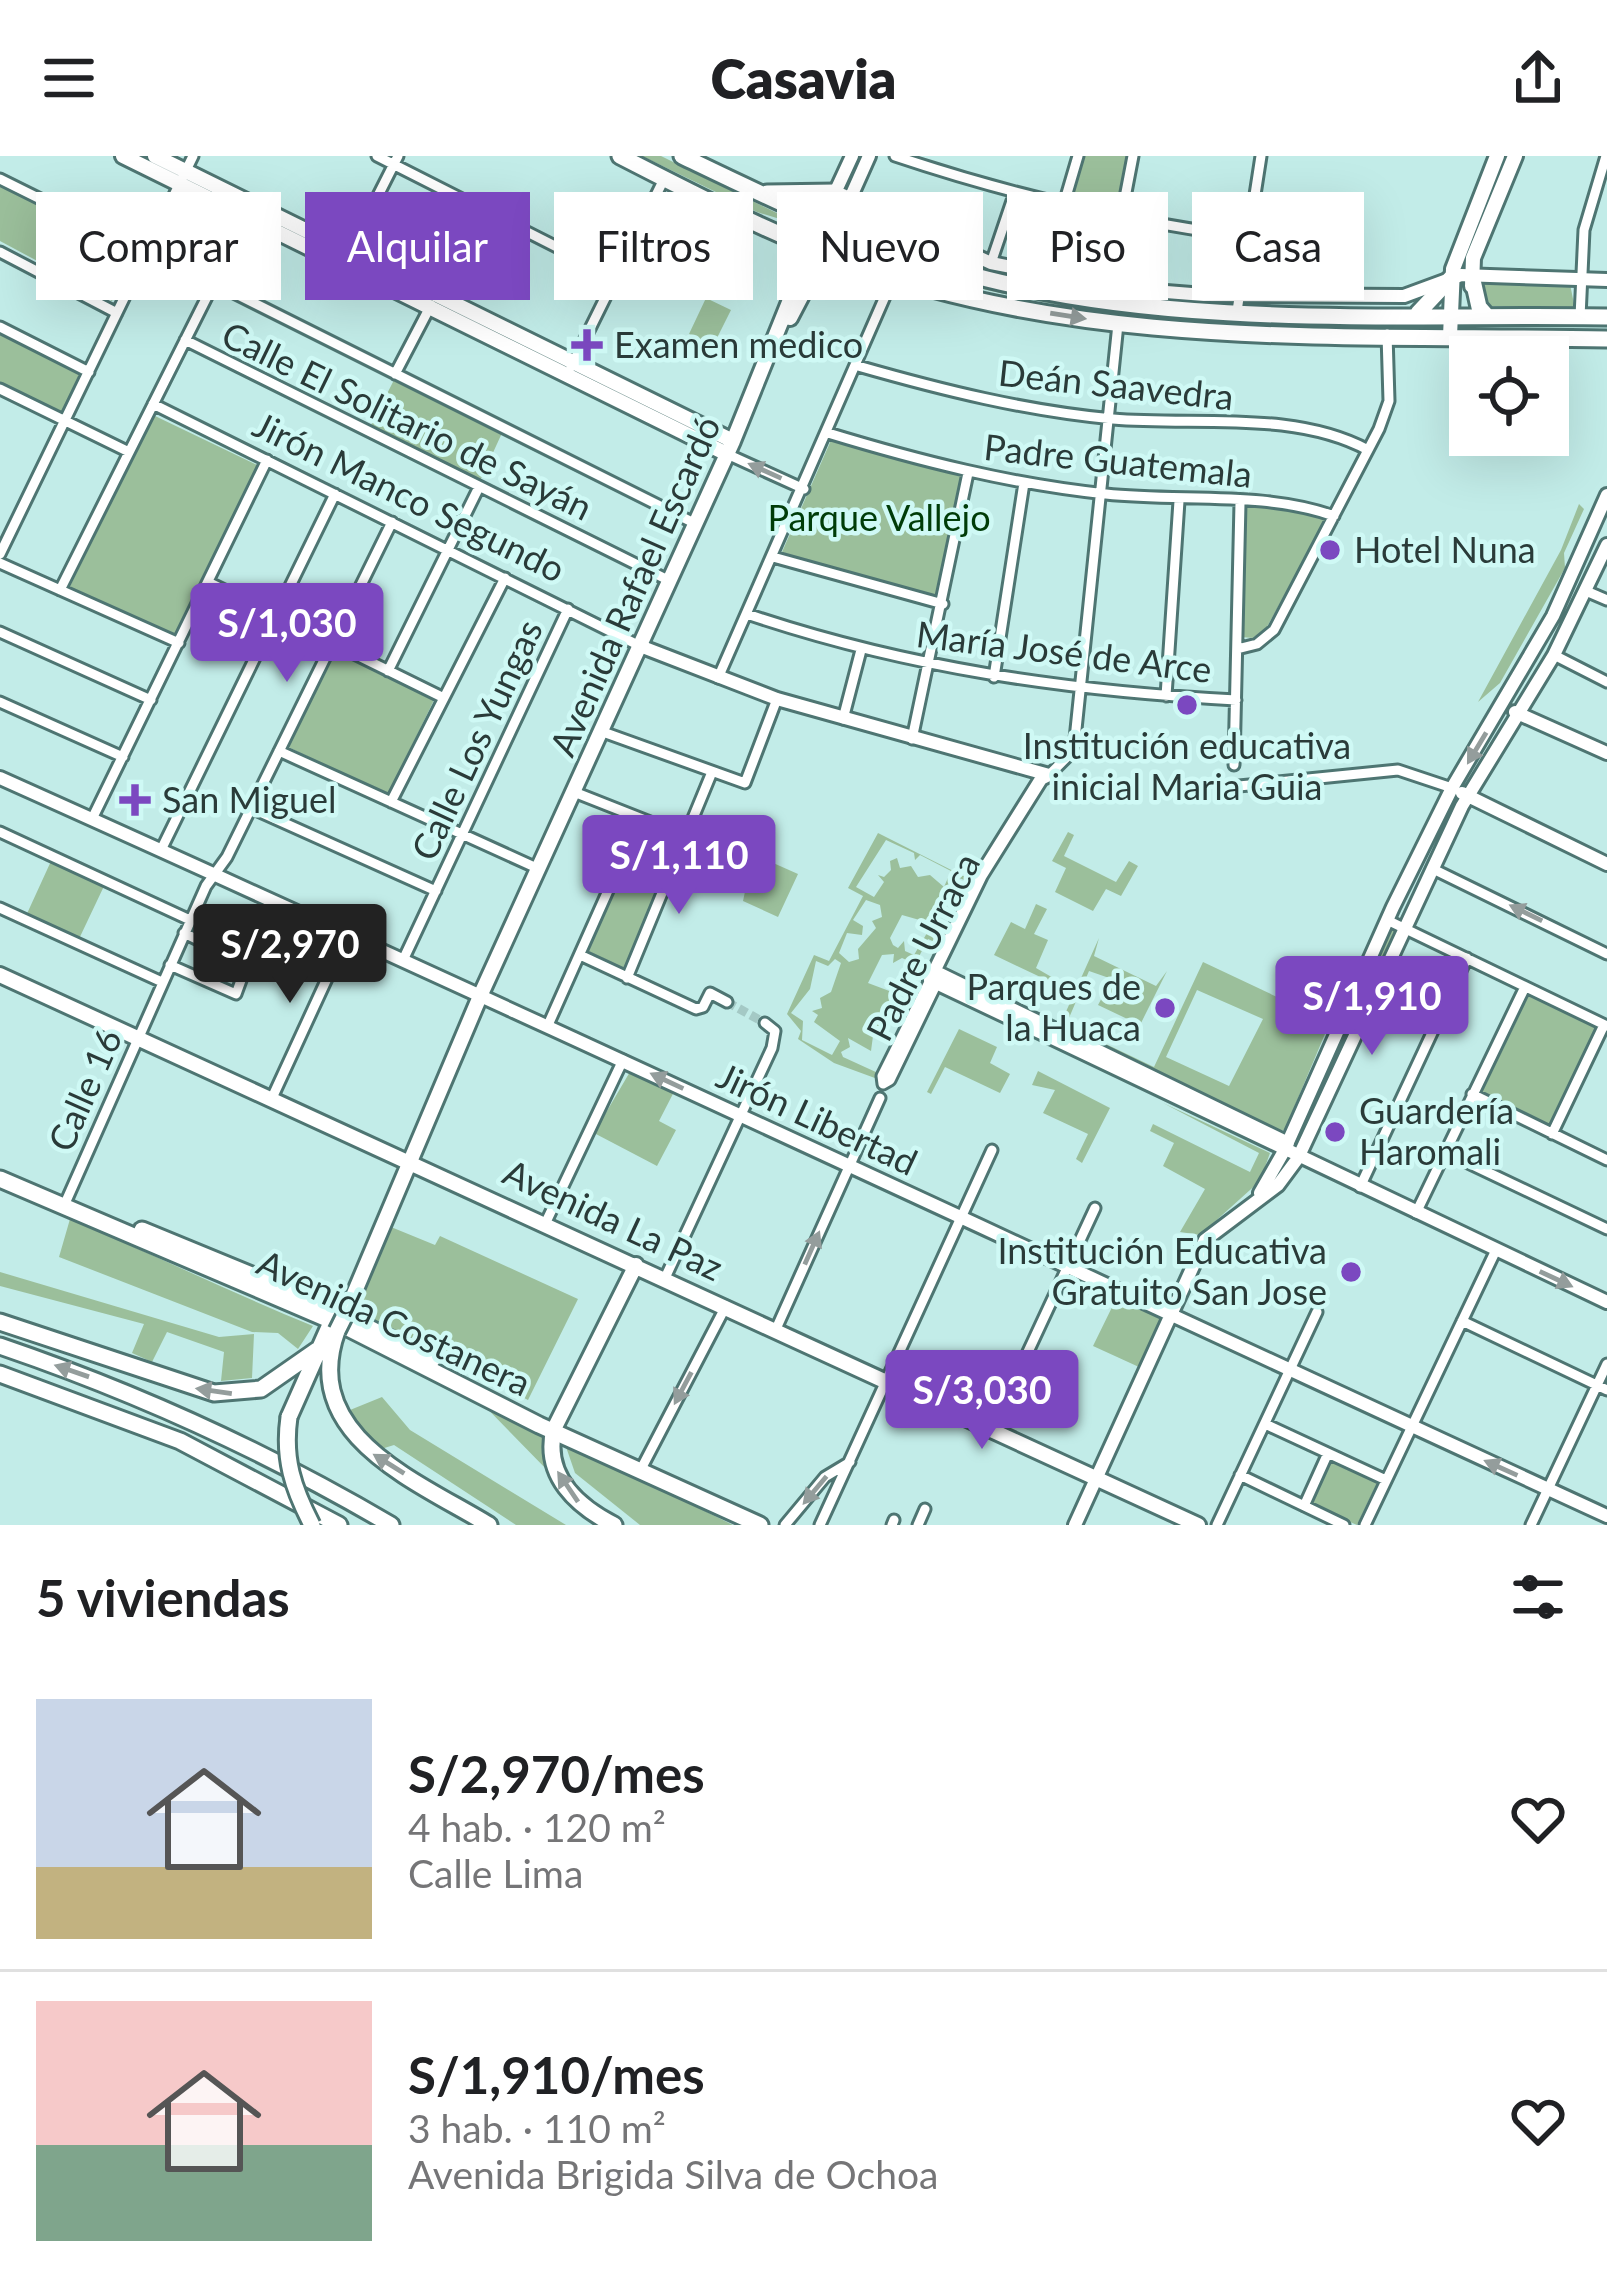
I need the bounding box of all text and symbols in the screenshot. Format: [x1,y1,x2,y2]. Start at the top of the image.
icon: menu [36,45,102,111]
icon: share [1505,45,1571,111]
text: Casavia [710,46,897,111]
chip: Comprar [36,192,281,300]
chip: Alquilar [305,192,530,300]
chip: Filtros [554,192,753,300]
chip: Nuevo [777,192,983,300]
chip: Piso [1007,192,1168,300]
chip: Casa [1192,192,1364,300]
one-way arrow [1050,307,1087,326]
street label: Calle El Solitario de Sayán [215,311,600,529]
place label: Examen medico [614,322,863,366]
marker: Examen medico [571,329,603,361]
map controls [1449,336,1569,456]
button: locate [1449,336,1569,456]
street label: Deán Saavedra [996,350,1236,418]
street label: Jirón Manco Segundo [247,402,572,591]
street label: Avenida Rafael Escardó [539,409,729,762]
street label: Padre Guatemala [982,424,1254,496]
one-way arrow [748,461,783,481]
park label: Parque Vallejo [767,495,991,539]
place label: Hotel Nuna [1354,527,1536,571]
marker: Hotel Nuna [1317,537,1343,563]
pin: S/1,030 [176,583,398,685]
text: S/1,030 [217,599,357,645]
street label: María José de Arce [914,611,1214,691]
street label: Calle Los Yungas [401,612,551,867]
marker: Institución educativa inicial Maria Guia [1174,692,1200,718]
place label: Institución educativa inicial Maria Guia [1023,723,1351,808]
one-way arrow [1467,731,1488,765]
place label: San Miguel [162,777,337,821]
marker: San Miguel [119,784,151,816]
pin: S/1,110 [568,815,790,917]
text: S/1,110 [609,831,749,877]
street label: Padre Urraca [856,845,988,1048]
pin: S/2,970 [179,904,401,1006]
one-way arrow [1509,904,1543,924]
text: S/2,970 [220,920,360,966]
pin: S/1,910 [1261,956,1483,1058]
place label: Parques de la Huaca [966,964,1141,1049]
text: S/1,910 [1302,972,1442,1018]
marker: Parques de la Huaca [1152,995,1178,1021]
street label: Calle 16 [38,1022,130,1157]
street label: Jirón Libertad [710,1053,925,1184]
one-way arrow [649,1071,684,1091]
place label: Guardería Haromali [1359,1088,1514,1173]
marker: Guardería Haromali [1322,1119,1348,1145]
street label: Avenida La Paz [497,1149,730,1289]
place label: Institución Educativa Gratuito San Jose [997,1228,1327,1313]
one-way arrow [803,1230,823,1265]
street label: Avenida Costanera [251,1240,538,1405]
marker: Institución Educativa Gratuito San Jose [1338,1259,1364,1285]
one-way arrow [1539,1269,1574,1289]
pin: S/3,030 [871,1350,1093,1452]
one-way arrow [54,1361,90,1379]
text: S/3,030 [912,1366,1052,1412]
one-way arrow [673,1371,693,1406]
one-way arrow [195,1381,232,1400]
one-way arrow [372,1454,406,1475]
one-way arrow [1483,1457,1518,1477]
one-way arrow [557,1470,579,1503]
one-way arrow [802,1475,828,1505]
icon: filters [1505,1564,1571,1630]
text: 5 viviendas [36,1567,290,1628]
text: S/2,970/mes [408,1743,705,1804]
icon: home [132,1747,276,1891]
icon: heart [1505,1786,1571,1852]
text: 4 hab. · 120 m² [408,1804,666,1850]
text: Calle Lima [408,1850,583,1896]
text: S/1,910/mes [408,2044,705,2105]
icon: home [132,2049,276,2193]
icon: heart [1505,2088,1571,2154]
text: 3 hab. · 110 m² [408,2105,666,2151]
text: Avenida Brigida Silva de Ochoa [408,2151,938,2197]

